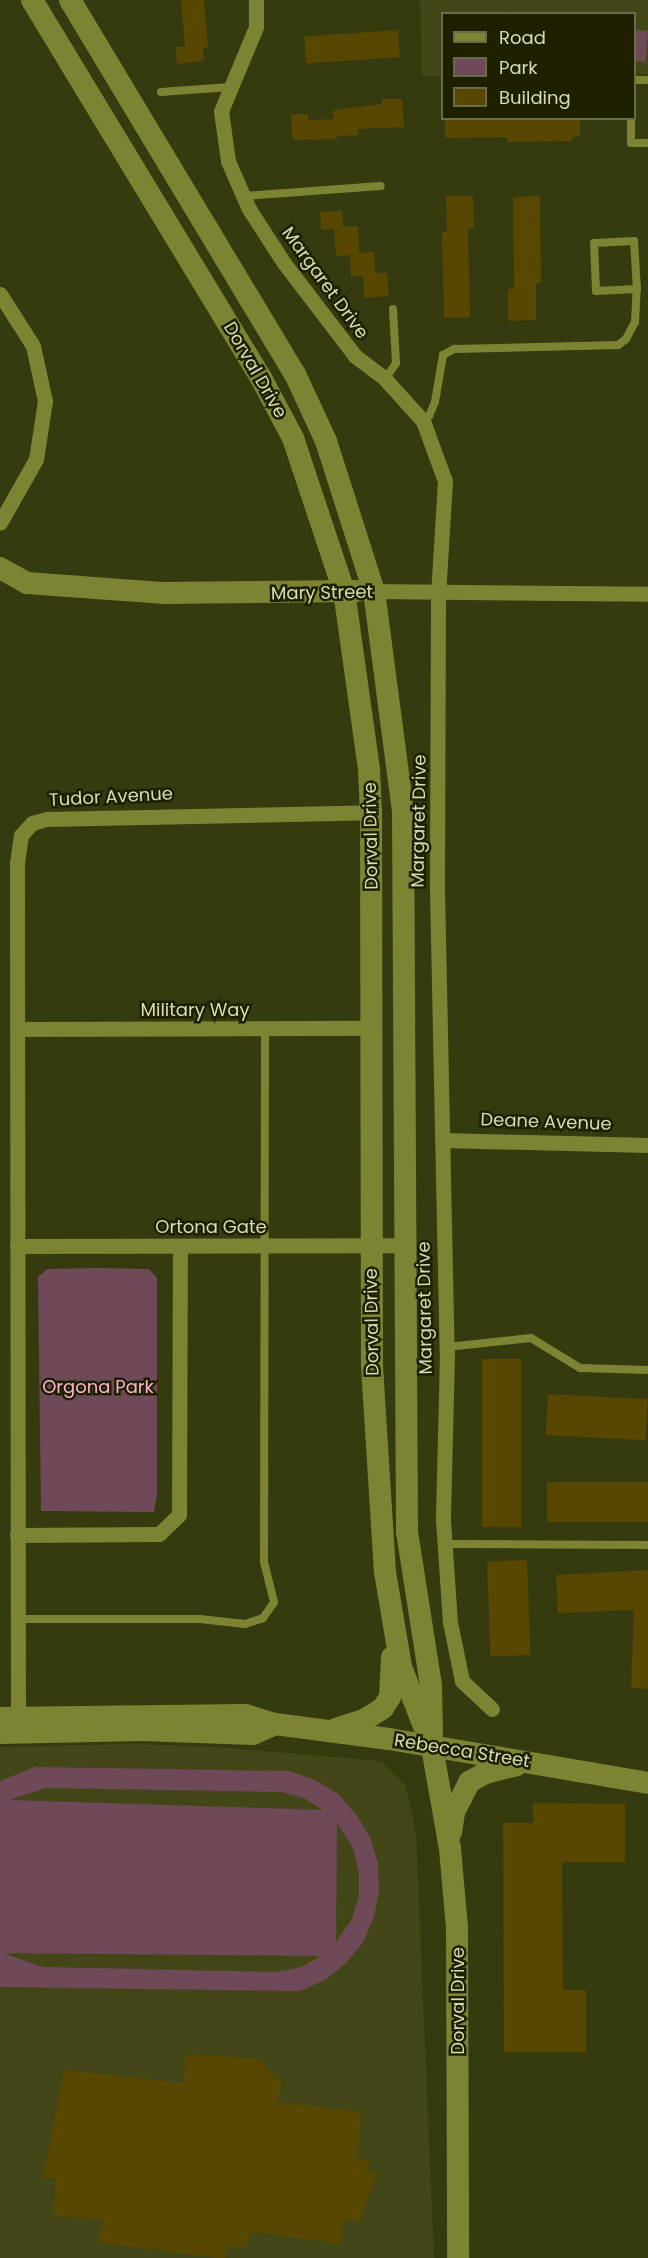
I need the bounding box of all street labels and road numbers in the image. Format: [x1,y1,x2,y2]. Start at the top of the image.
street label: Margaret Drive [277,223,373,343]
street label: Dorval Drive [219,318,291,422]
street label: Mary Street [271,581,373,605]
street label: Margaret Drive [407,754,431,888]
street label: Dorval Drive [359,782,383,890]
street label: Tudor Avenue [48,783,174,811]
street label: Military Way [140,999,250,1021]
street label: Deane Avenue [480,1109,612,1135]
street label: Ortona Gate [155,1216,267,1238]
street label: Margaret Drive [413,1241,437,1375]
street label: Dorval Drive [360,1268,384,1376]
street label: Rebecca Street [393,1730,531,1772]
street label: Dorval Drive [447,1947,469,2055]

